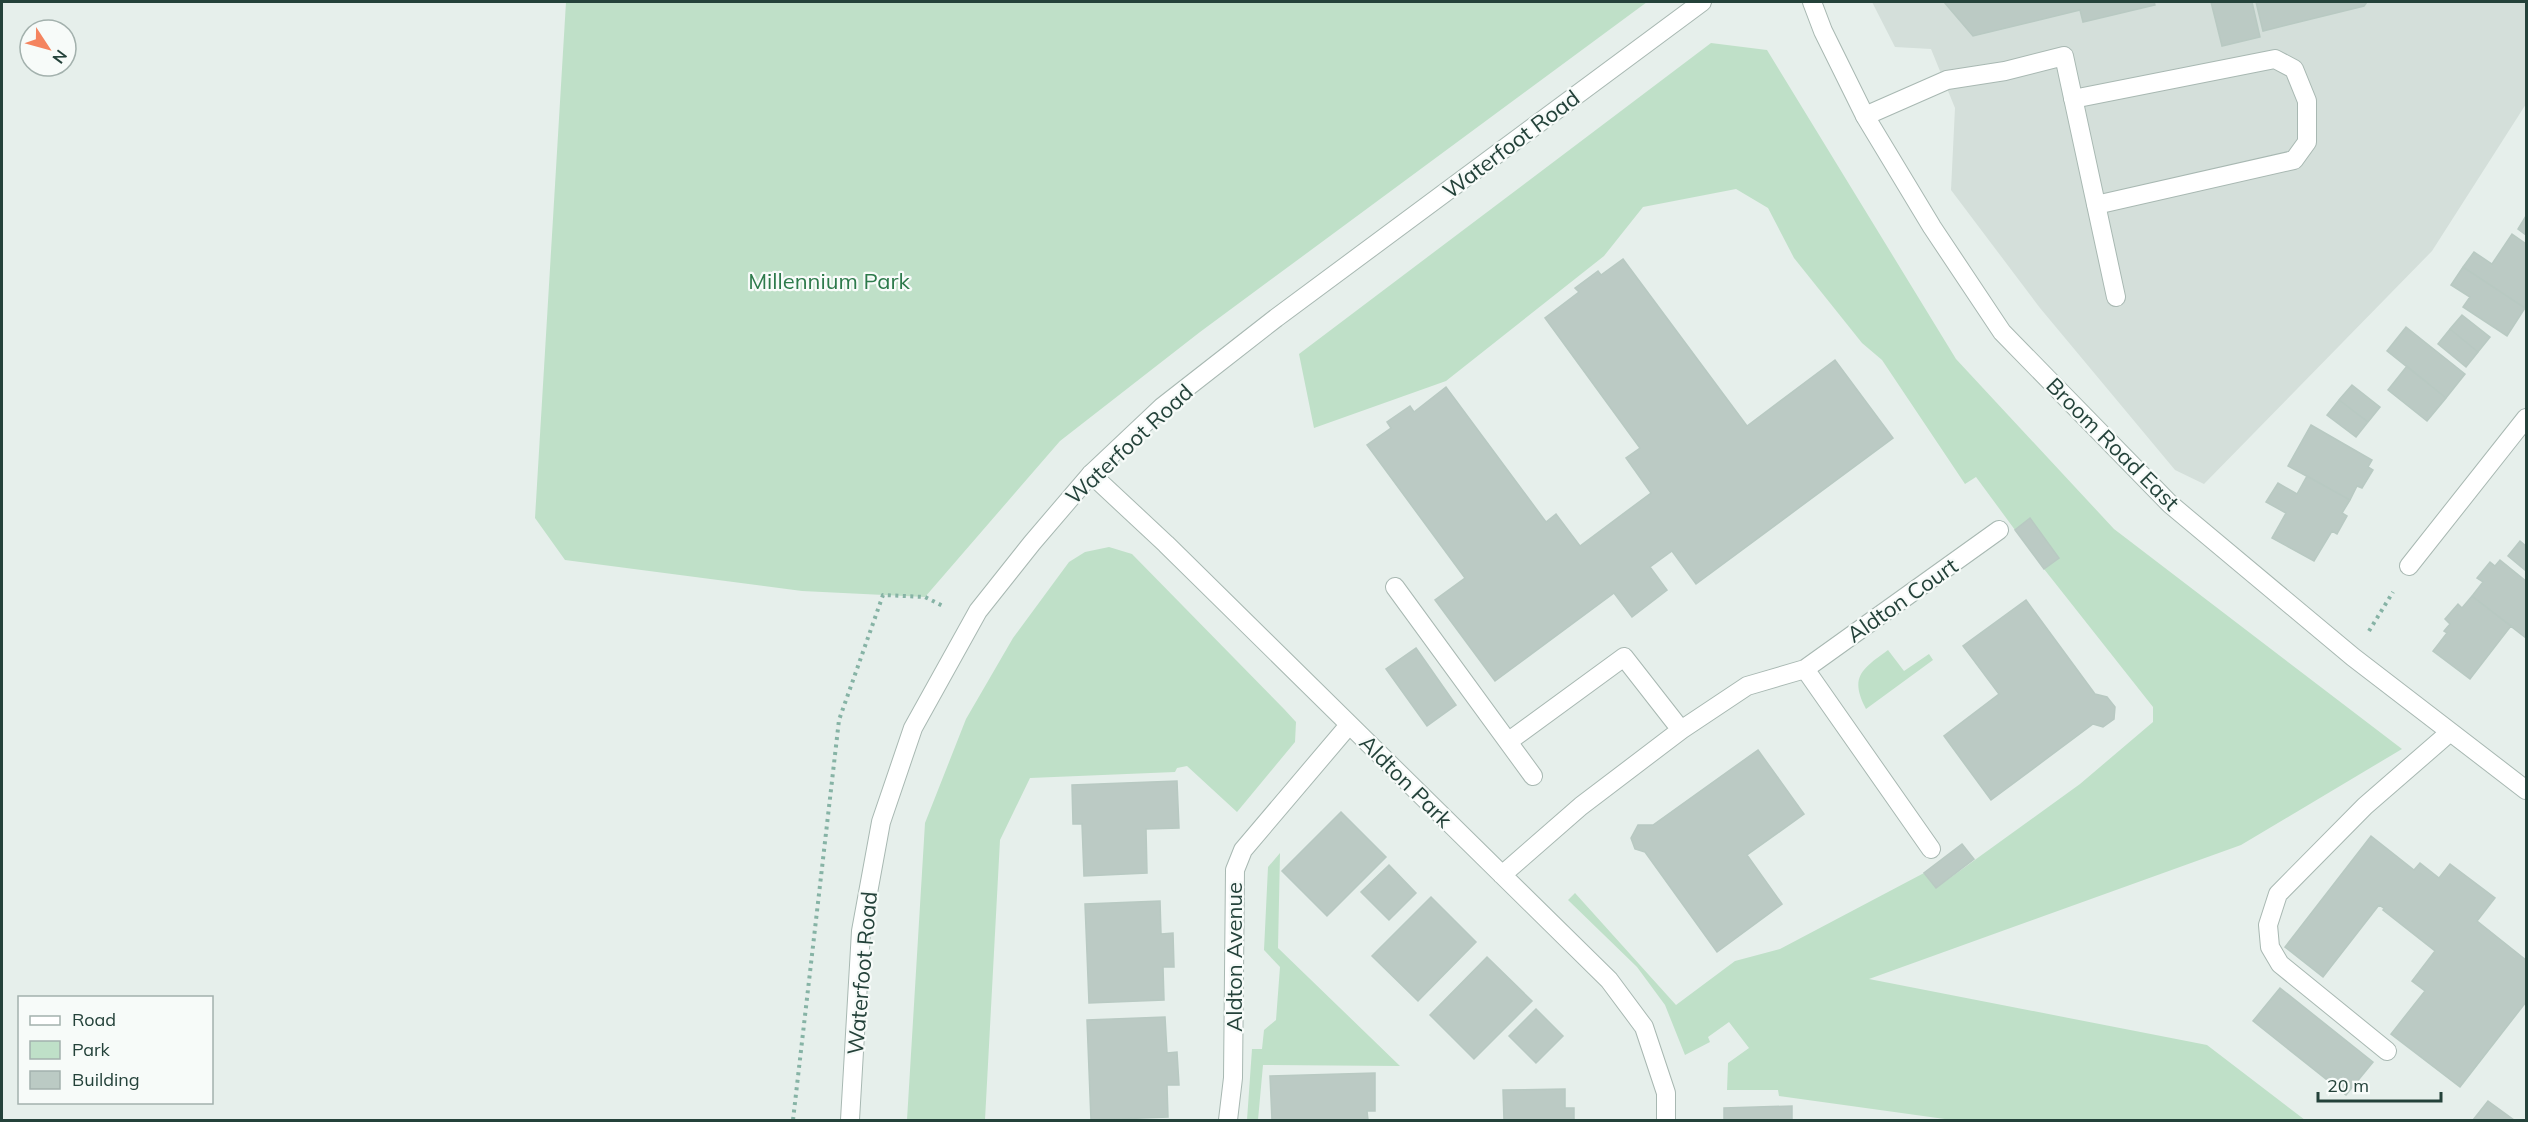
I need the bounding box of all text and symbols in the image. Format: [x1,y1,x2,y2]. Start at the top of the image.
north arrow [18,18,78,78]
text: N [48,46,72,68]
street label: Waterfoot Road [1437,83,1585,205]
park label: Millennium Park [748,267,910,295]
street label: Broom Road East [2040,371,2186,517]
street label: Waterfoot Road [1059,378,1199,510]
street label: Aldton Court [1841,551,1963,649]
street label: Aldton Park [1354,729,1459,834]
street label: Aldton Avenue [1220,882,1248,1032]
street label: Waterfoot Road [841,890,883,1056]
legend [18,996,213,1104]
text: Road [72,1008,116,1031]
text: Park [72,1038,111,1061]
scale bar [2318,1065,2441,1103]
text: Building [72,1068,140,1091]
text: 20 m [2327,1074,2369,1097]

